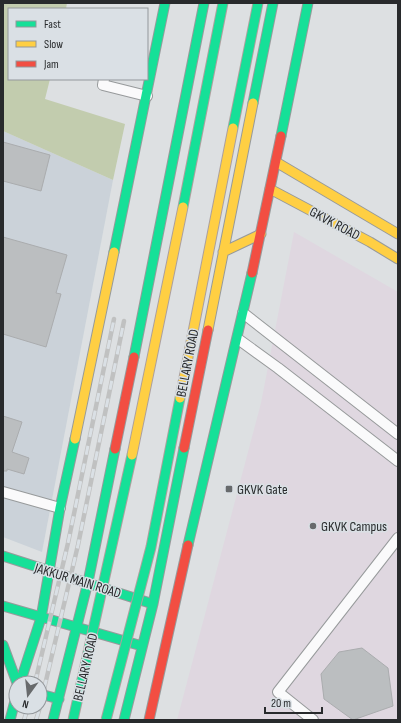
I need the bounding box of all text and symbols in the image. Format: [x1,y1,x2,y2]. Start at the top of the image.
legend [8,8,148,80]
text: Fast [44,17,61,32]
text: Slow [44,37,63,52]
text: Jam [43,57,59,72]
street label: GKVK ROAD [307,203,363,244]
street label: BELLARY ROAD [173,328,202,399]
place label: GKVK Gate [237,481,288,498]
marker: GKVK Gate [224,484,234,494]
place label: GKVK Campus [321,518,387,535]
marker: GKVK Campus [308,521,318,531]
street label: JAKKUR MAIN ROAD [32,559,123,602]
street label: BELLARY ROAD [69,632,102,703]
north arrow [8,675,48,715]
scale bar [265,689,322,715]
text: 20 m [271,696,291,711]
text: N [21,697,30,711]

